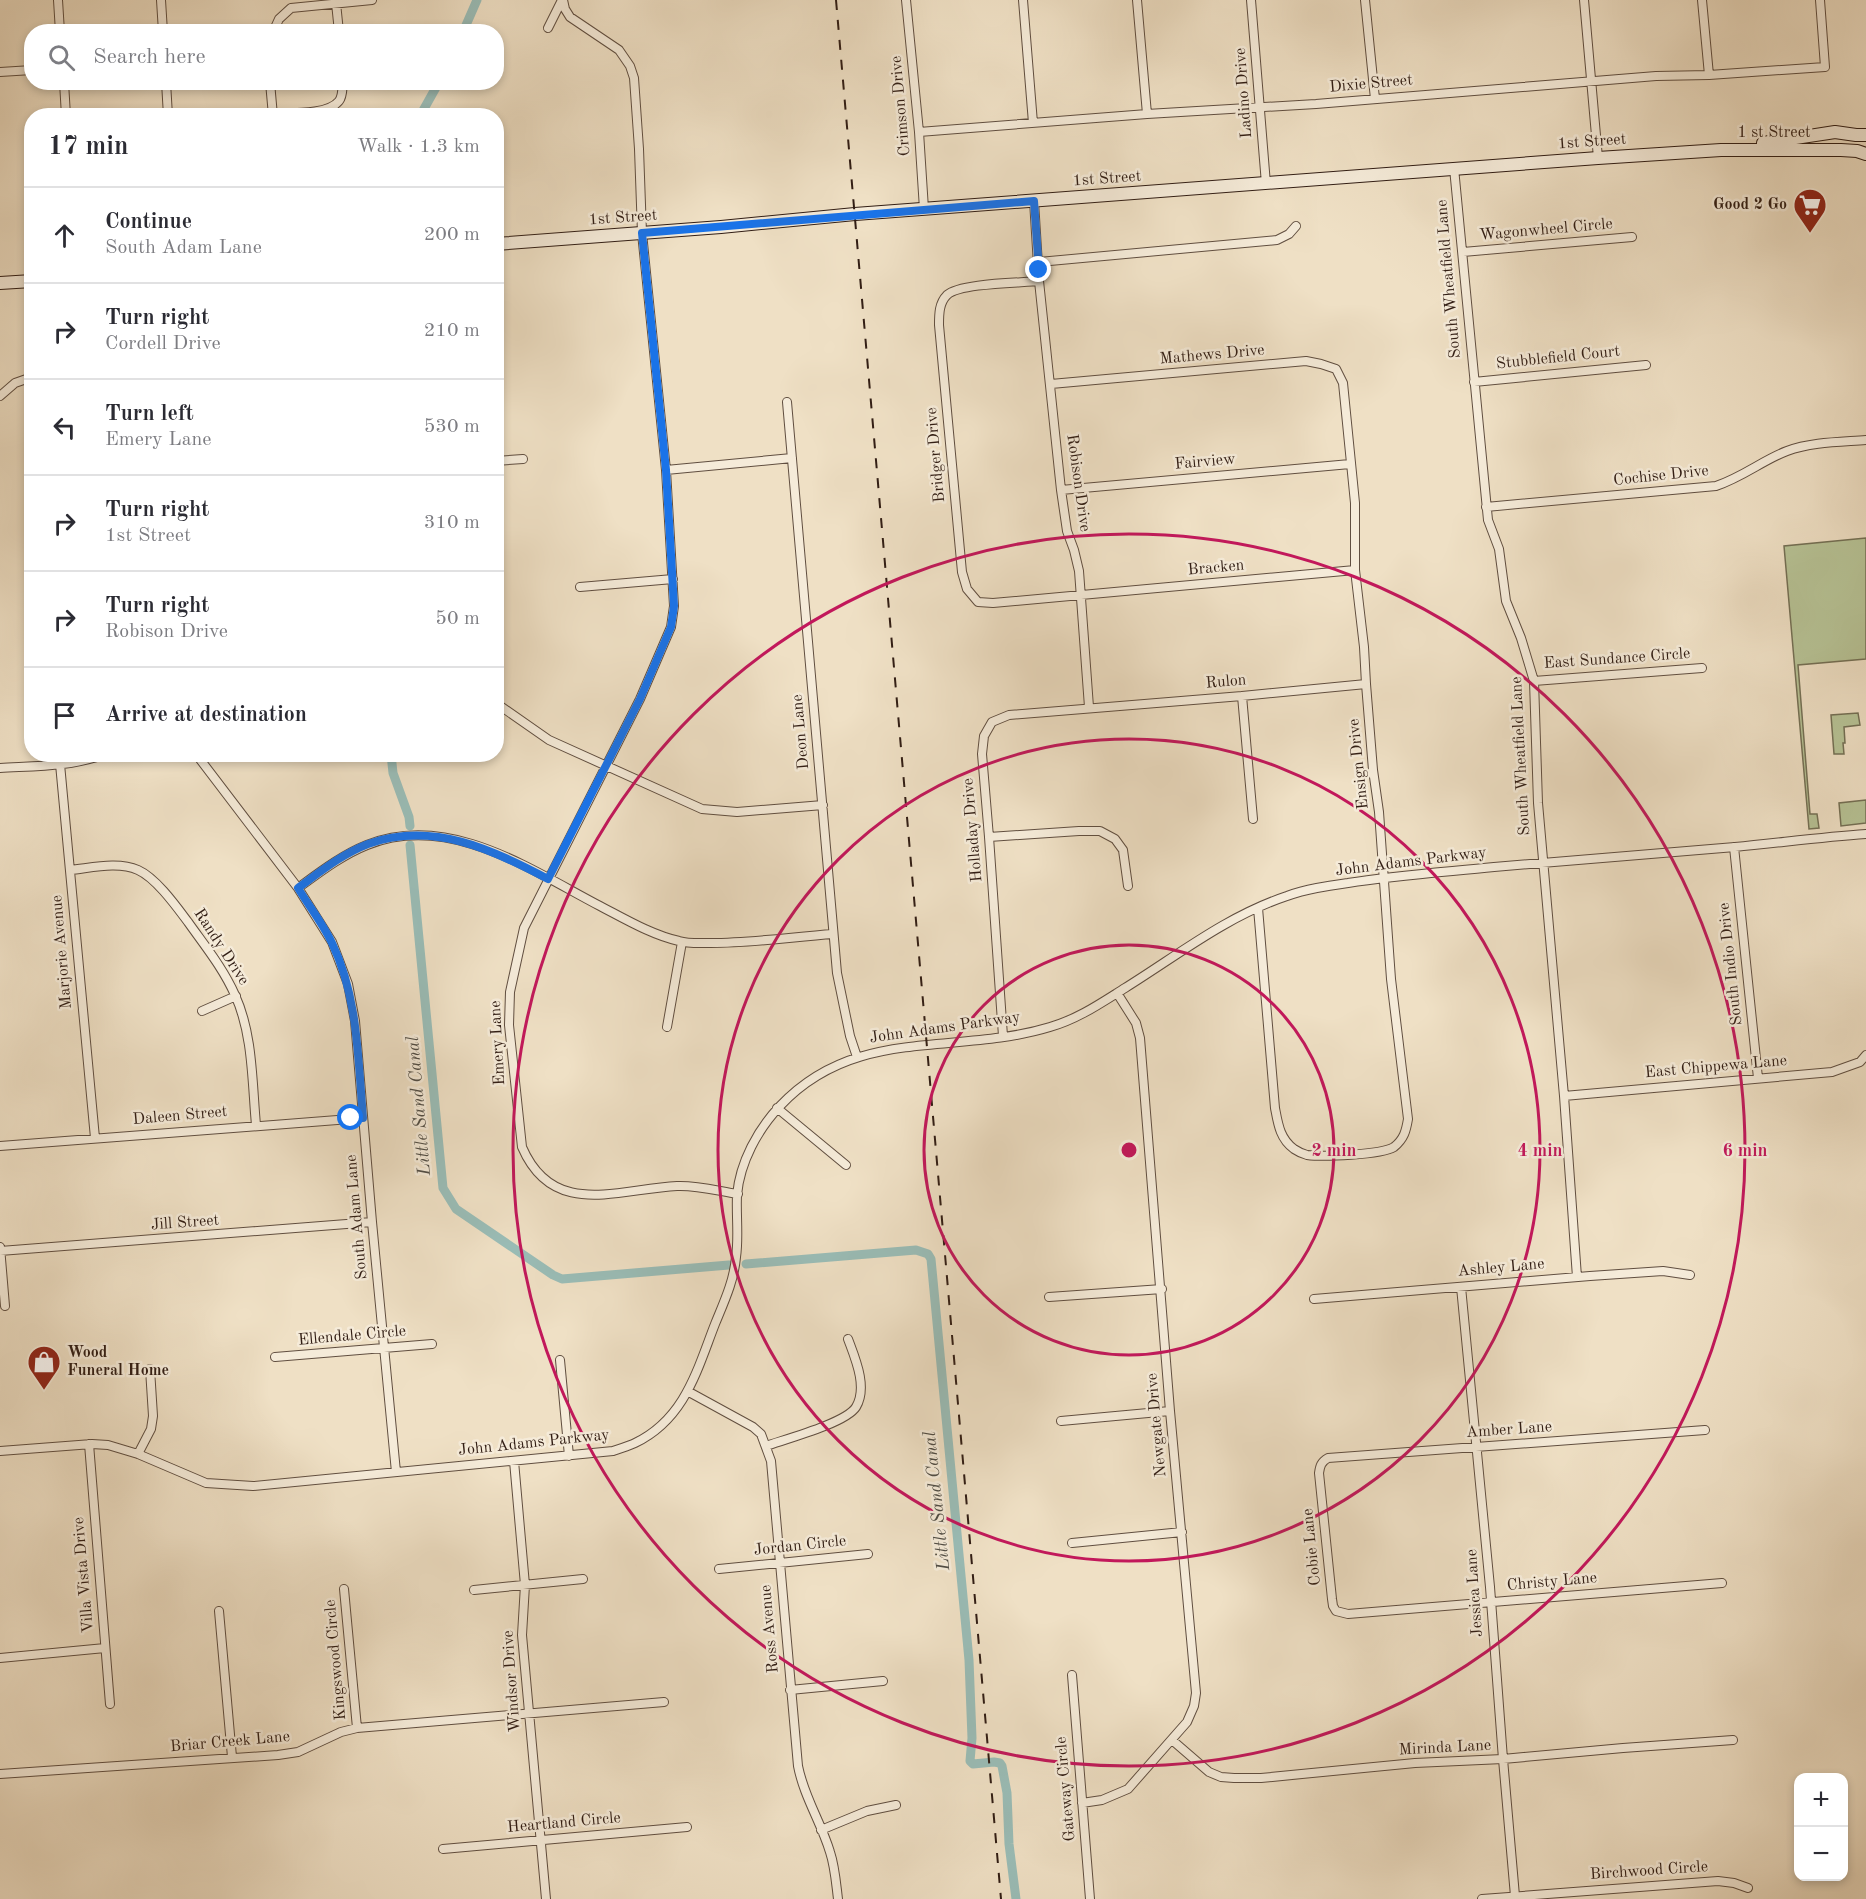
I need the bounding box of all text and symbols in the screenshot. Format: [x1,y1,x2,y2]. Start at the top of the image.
search box [24,24,504,90]
icon: search [45,41,78,74]
text: Search here [93,46,206,68]
street label: Ladino Drive [1233,47,1255,139]
street label: Crimson Drive [889,55,913,157]
street label: Dixie Street [1329,72,1414,96]
street label: 1 st Street [1737,125,1811,141]
street label: 1st Street [1557,132,1627,152]
text: 17 min [48,134,128,160]
text: Walk · 1.3 km [357,137,480,157]
street label: 1st Street [1072,169,1142,189]
supermarket icon: Good 2 Go [1792,187,1828,234]
place label: Good 2 Go [1713,197,1787,213]
street label: South Wheatfield Lane [1434,199,1464,359]
street label: 1st Street [588,208,658,228]
text: Continue [105,211,192,233]
street label: Wagonwheel Circle [1479,216,1613,244]
icon: ahead [48,219,81,252]
text: 200 m [424,225,480,245]
text: South Adam Lane [105,238,262,258]
route end [1025,256,1051,282]
text: Turn right [105,307,209,329]
icon: right [48,315,81,348]
text: 210 m [424,321,480,341]
text: Cordell Drive [105,334,221,354]
street label: Mathews Drive [1159,342,1265,368]
street label: Stubblefield Court [1495,343,1621,372]
text: Turn left [105,403,194,425]
street label: Bridger Drive [924,407,948,503]
icon: left [48,411,81,444]
text: 530 m [424,417,480,437]
text: Emery Lane [105,430,212,450]
street label: Robison Drive [1063,433,1093,533]
street label: Fairview [1174,451,1237,473]
street label: Cochise Drive [1612,463,1710,489]
text: Turn right [105,499,209,521]
icon: right [48,507,81,540]
text: 310 m [424,513,480,533]
text: 1st Street [105,526,191,546]
street label: Bracken [1187,558,1245,578]
text: Turn right [105,595,209,617]
icon: right [48,603,81,636]
text: 50 m [435,609,480,629]
text: Robison Drive [105,622,228,642]
street label: East Sundance Circle [1543,646,1691,672]
street label: Rulon [1205,672,1247,692]
street label: South Wheatfield Lane [1509,676,1533,836]
street label: Deon Lane [790,694,812,770]
icon: arrive [48,699,81,732]
text: Arrive at destination [105,704,307,726]
street label: Ensign Drive [1346,718,1372,810]
street label: Holladay Drive [960,777,986,883]
street label: John Adams Parkway [1335,845,1488,879]
street label: Marjorie Avenue [49,894,75,1010]
street label: South Indio Drive [1717,902,1745,1026]
street label: Randy Drive [190,906,252,988]
street label: Emery Lane [488,1000,508,1086]
street label: John Adams Parkway [869,1009,1022,1047]
water label: Little Sand Canal [404,1035,434,1177]
street label: East Chippewa Lane [1644,1053,1788,1081]
street label: Daleen Street [132,1104,228,1128]
route start [337,1104,363,1130]
centre of rings [1119,1140,1139,1160]
text: 2 min [1311,1142,1357,1160]
text: 4 min [1517,1142,1563,1160]
text: 6 min [1722,1142,1768,1160]
street label: South Adam Lane [344,1154,370,1280]
street label: Jill Street [150,1213,220,1233]
street label: Ashley Lane [1457,1256,1545,1280]
street label: Ellendale Circle [297,1323,407,1349]
shop icon: Wood Funeral Home [26,1344,62,1391]
place label: Wood Funeral Home [67,1345,169,1379]
street label: Newgate Drive [1144,1372,1170,1478]
street label: Amber Lane [1465,1419,1553,1441]
street label: John Adams Parkway [458,1427,611,1459]
water label: Little Sand Canal [921,1430,953,1573]
street label: Cobie Lane [1300,1508,1324,1586]
street label: Villa Vista Drive [71,1516,97,1634]
street label: Jordan Circle [753,1533,847,1559]
street label: Jessica Lane [1464,1548,1486,1638]
street label: Christy Lane [1506,1570,1598,1594]
street label: Ross Avenue [758,1584,782,1674]
street label: Kingswood Circle [323,1599,349,1721]
street label: Windsor Drive [500,1630,524,1732]
street label: Briar Creek Lane [169,1729,291,1755]
street label: Gateway Circle [1053,1736,1079,1842]
street label: Mirinda Lane [1398,1738,1492,1758]
map controls [1794,1773,1848,1881]
button: + [1794,1773,1848,1827]
street label: Heartland Circle [507,1810,621,1836]
button: − [1794,1827,1848,1881]
street label: Birchwood Circle [1589,1859,1709,1883]

